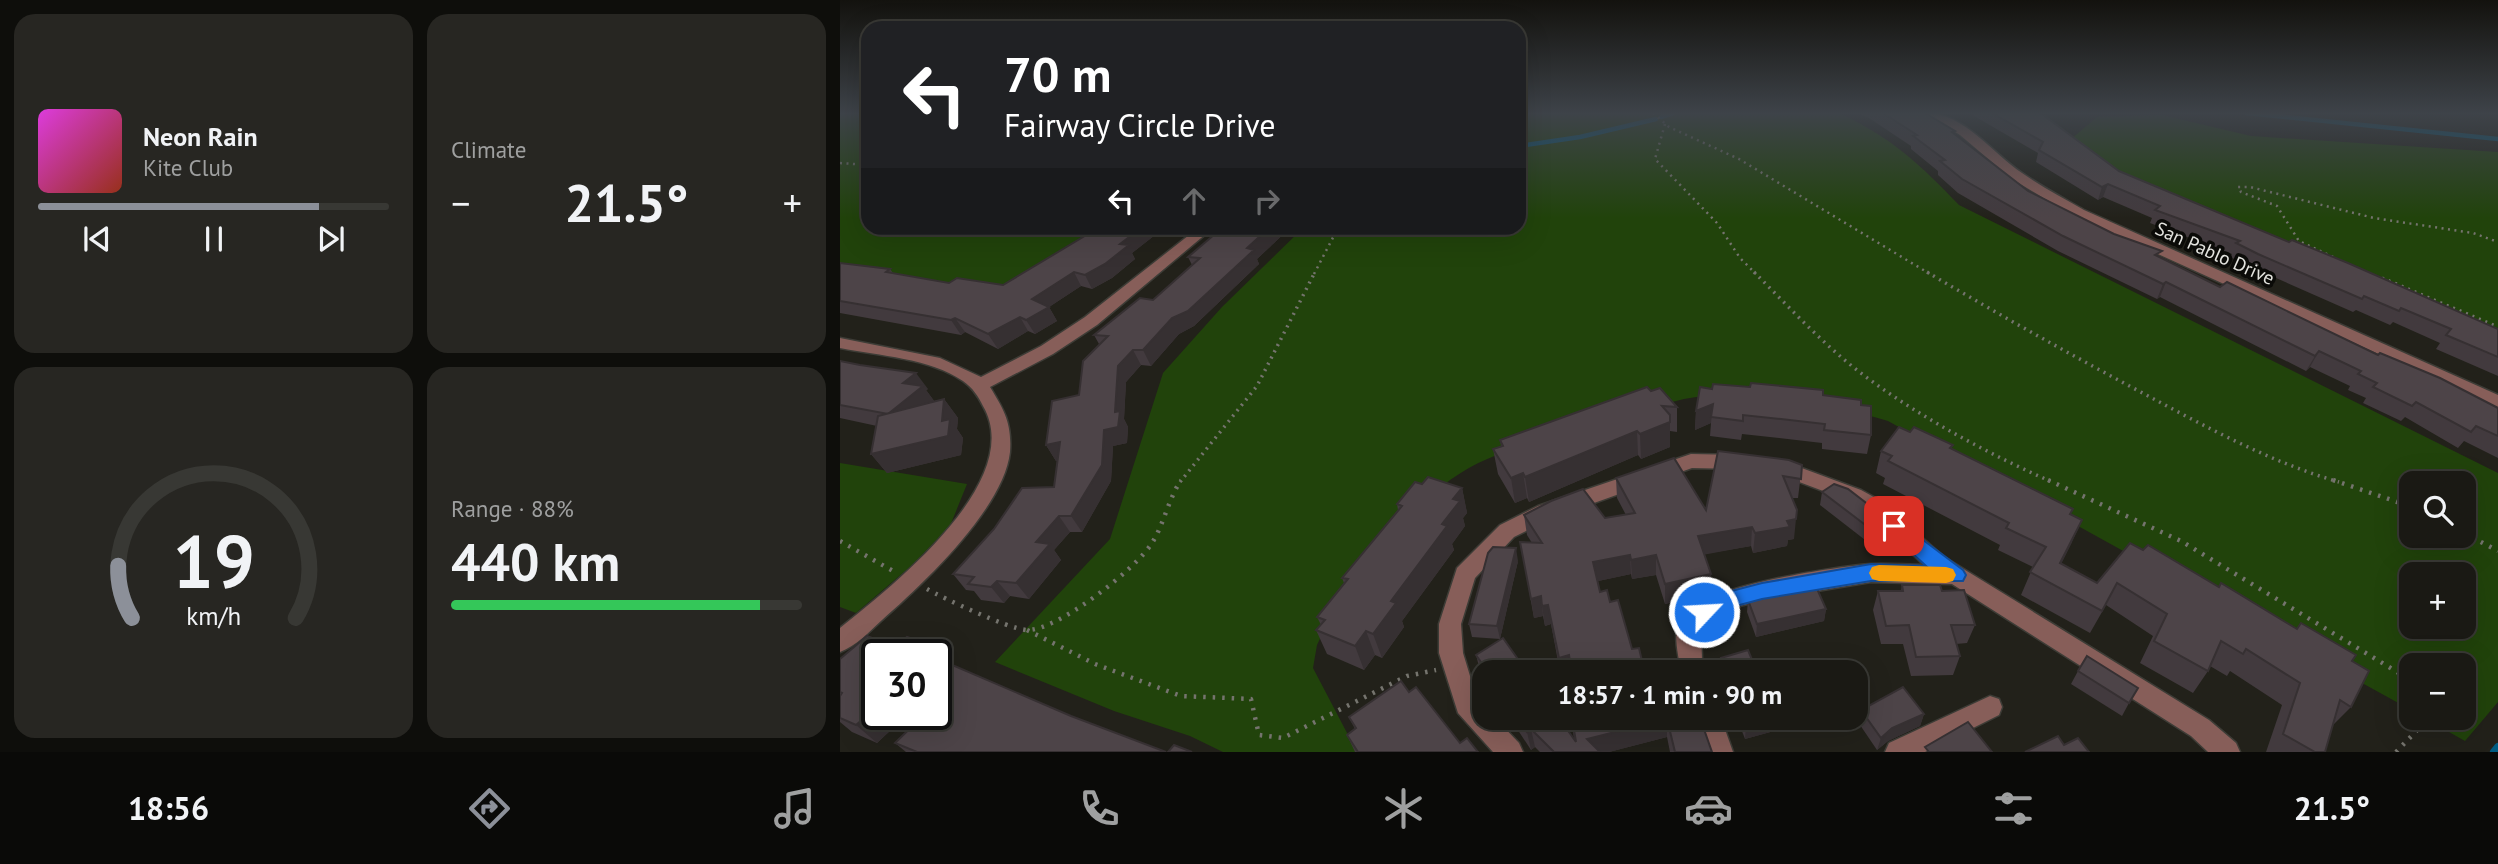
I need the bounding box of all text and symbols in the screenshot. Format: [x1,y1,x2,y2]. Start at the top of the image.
text: 70 m [1004,42,1111,106]
icon: left [889,49,980,140]
text: Fairway Circle Drive [1004,104,1276,146]
text: Neon Rain [143,120,258,153]
text: Climate [451,135,526,164]
text: Kite Club [143,153,233,182]
text: 21.5° [565,169,688,236]
text: − [451,178,470,227]
text: + [783,178,802,227]
icon: left [1102,182,1140,220]
icon: ahead [1175,182,1213,220]
icon: right [1248,182,1286,220]
street label: San Pablo Drive [2152,216,2278,290]
icon: previous [78,220,116,258]
icon: pause [195,220,233,258]
icon: next [312,220,350,258]
map controls [2399,471,2476,730]
button: search [2399,471,2476,548]
text: Range · 88% [451,494,574,523]
pin [1864,496,1924,556]
icon: arrive [1875,507,1913,545]
text: 19 [172,515,255,609]
text: 440 km [451,528,620,595]
button: + [2399,562,2476,639]
position arrow [1667,575,1741,649]
text: km/h [186,600,241,632]
speed limit sign: 30 [861,639,952,730]
button: − [2399,653,2476,730]
text: 18:57 · 1 min · 90 m [1558,678,1782,711]
icon: directions [465,784,514,833]
icon: music [770,784,819,833]
icon: phone [1075,784,1124,833]
icon: climate [1379,784,1428,833]
icon: car [1684,784,1733,833]
icon: filters [1989,784,2038,833]
text: 18:56 [128,787,209,829]
text: 21.5° [2294,787,2370,829]

